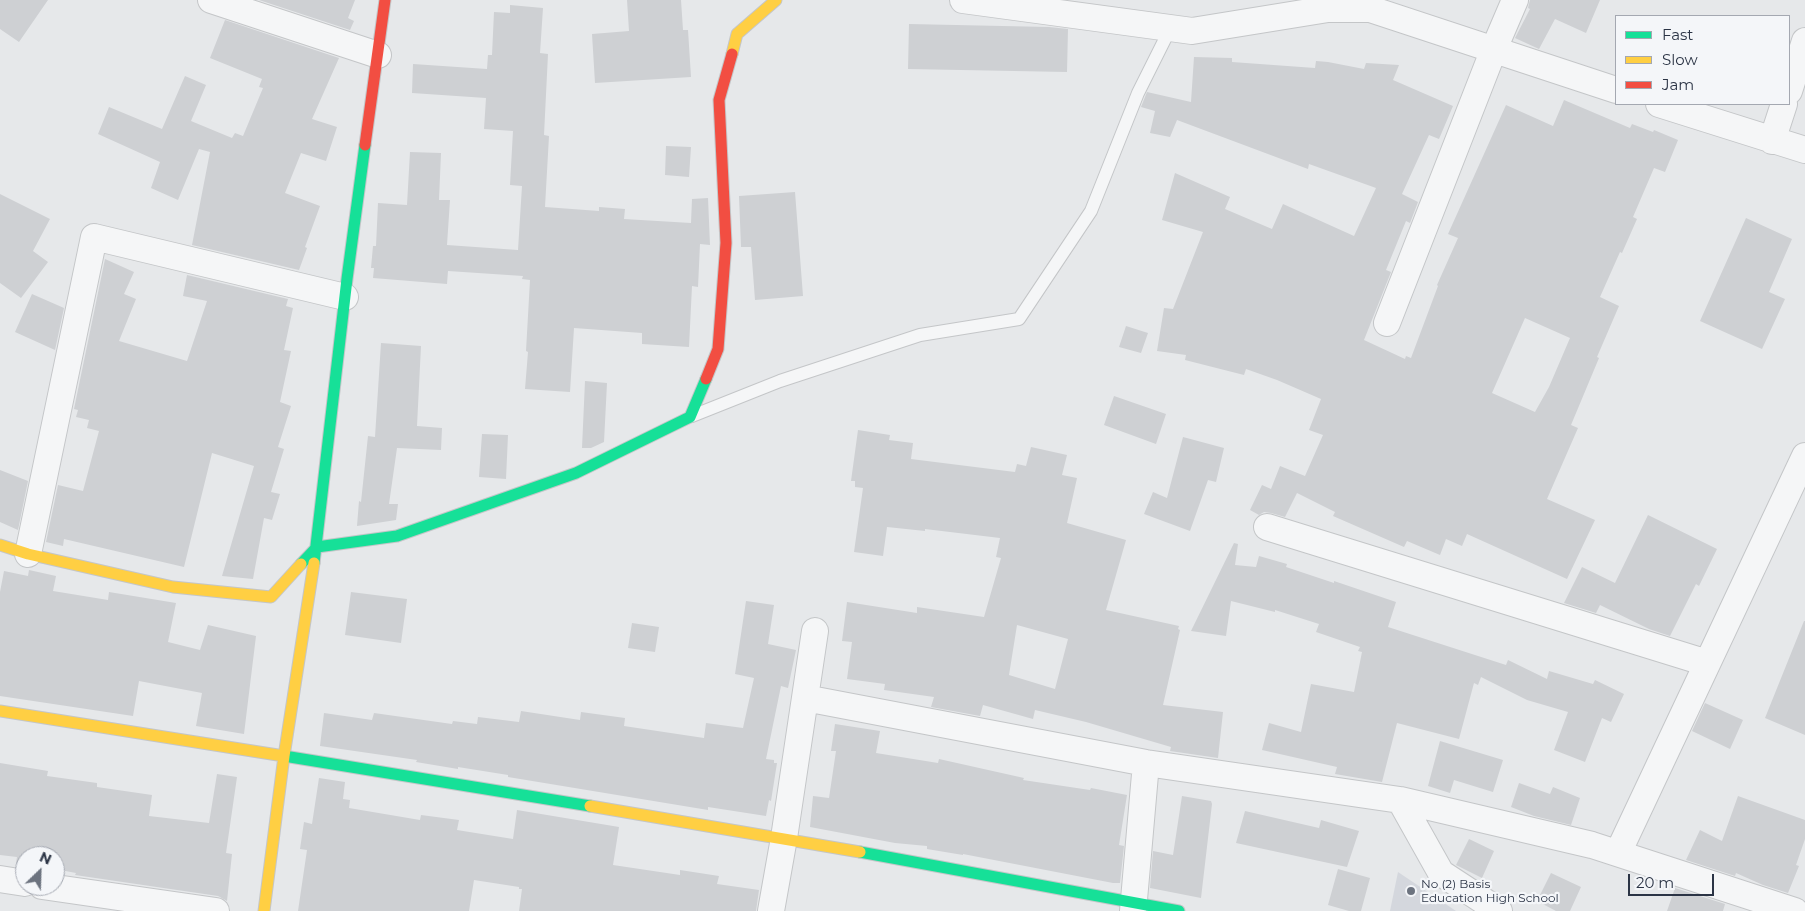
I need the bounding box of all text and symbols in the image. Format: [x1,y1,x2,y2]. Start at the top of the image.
legend [1615,15,1790,105]
text: Fast [1662,25,1693,44]
text: Slow [1662,50,1698,69]
text: Jam [1662,75,1694,94]
north arrow [15,846,65,896]
text: N [37,848,55,869]
scale bar [1630,864,1716,896]
text: 20 m [1636,873,1674,892]
place label: No (2) Basis Education High School [1421,877,1559,905]
marker: No (2) Basis Education High School [1405,885,1417,897]

